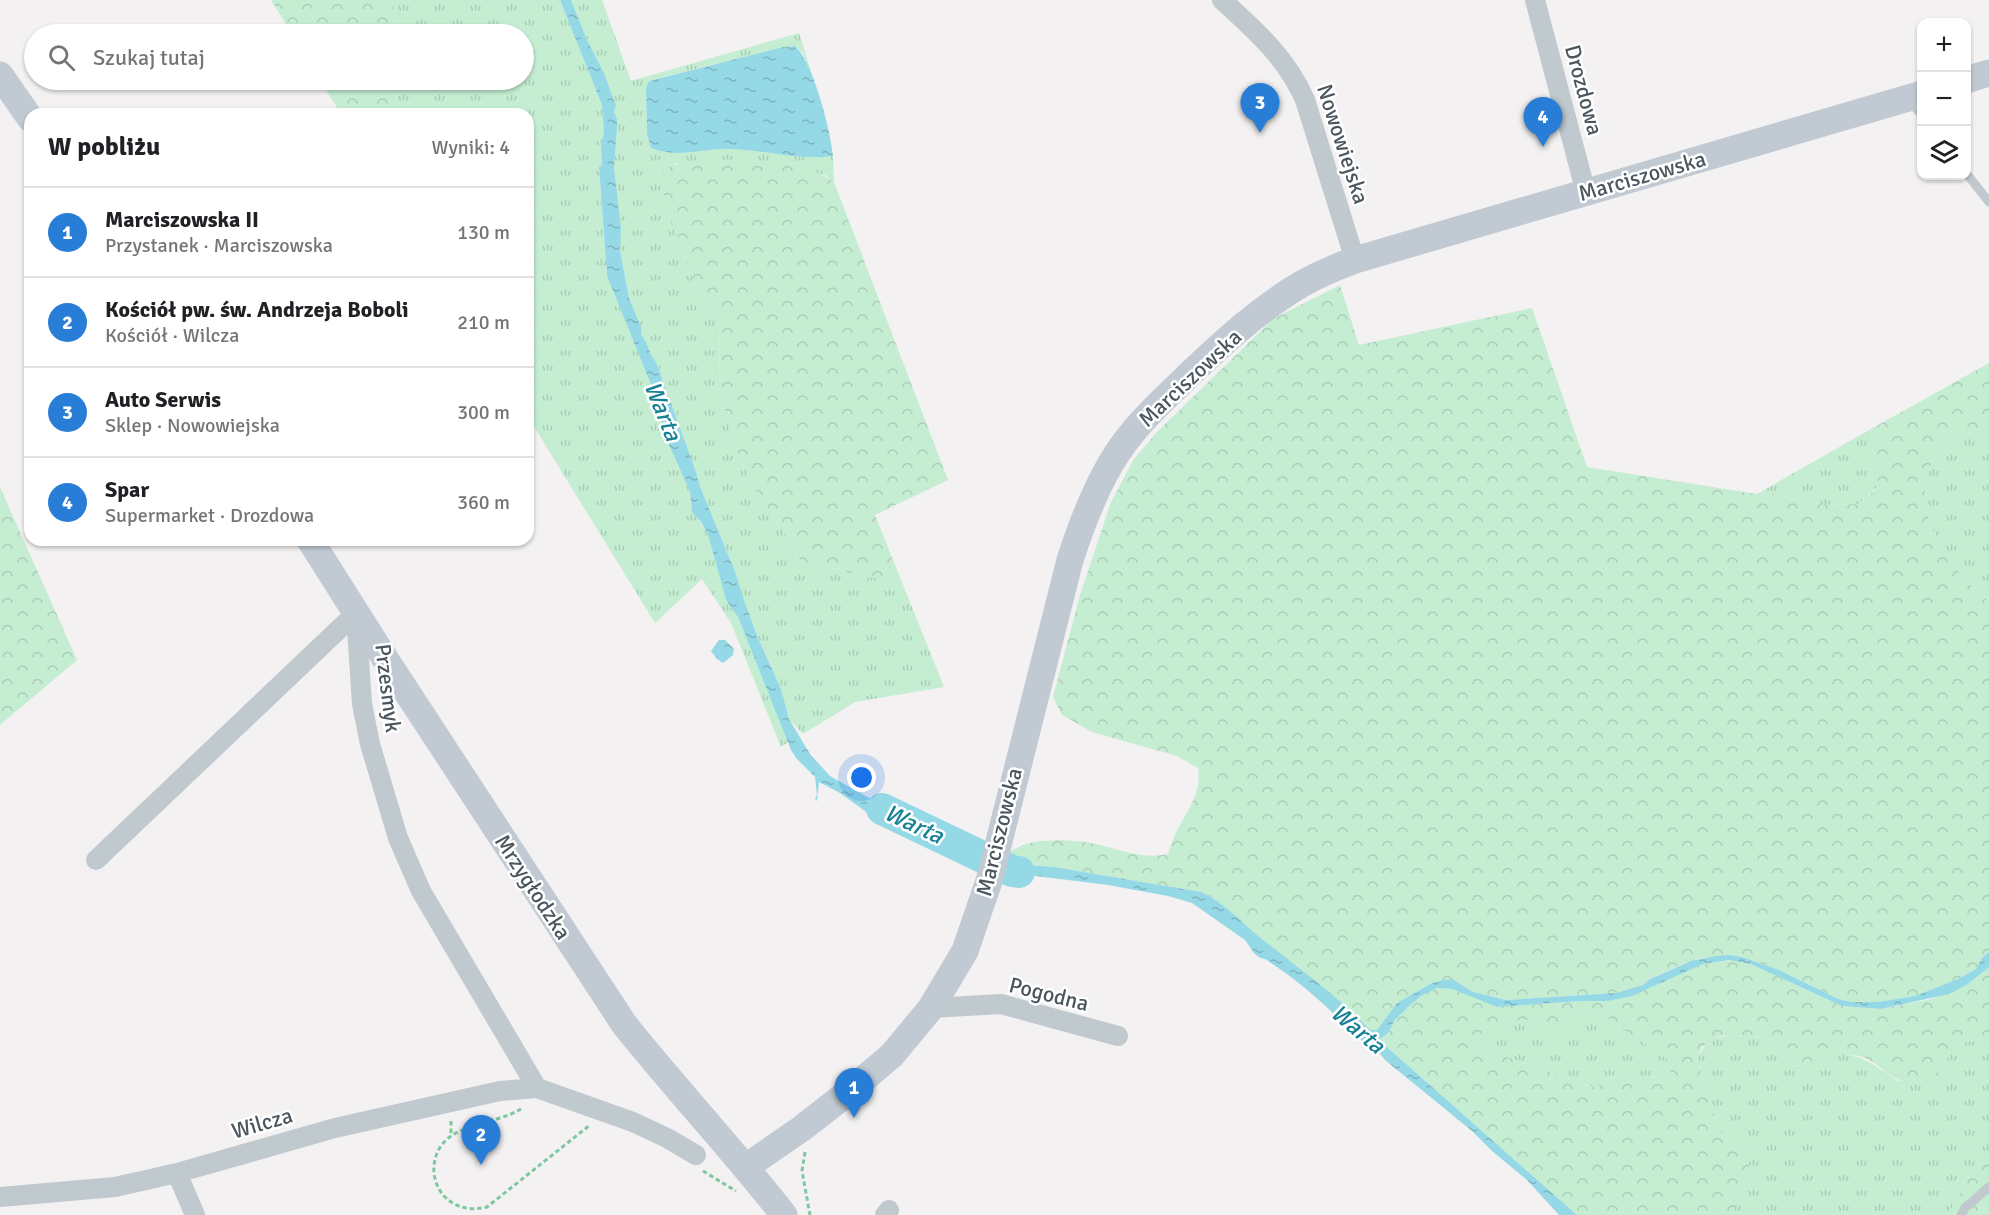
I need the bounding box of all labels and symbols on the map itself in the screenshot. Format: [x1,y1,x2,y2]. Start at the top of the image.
street label: Drozdowa [1559,42,1609,138]
street label: Nowowiejska [1311,81,1375,207]
pin: 3 [1240,84,1280,133]
pin: 4 [1524,98,1562,147]
street label: Marciszowska [1575,145,1709,207]
street label: Marciszowska [1133,323,1247,433]
water label: Warta [638,377,689,446]
street label: Przesmyk [369,642,407,734]
your location [847,763,876,792]
street label: Marciszowska [970,765,1028,899]
water label: Warta [880,797,949,851]
street label: Mrzygłodzka [489,829,577,945]
street label: Pogodna [1006,971,1092,1017]
water label: Warta [1325,998,1392,1061]
pin: 1 [834,1068,874,1118]
street label: Wilcza [228,1101,296,1145]
pin: 2 [462,1116,500,1165]

